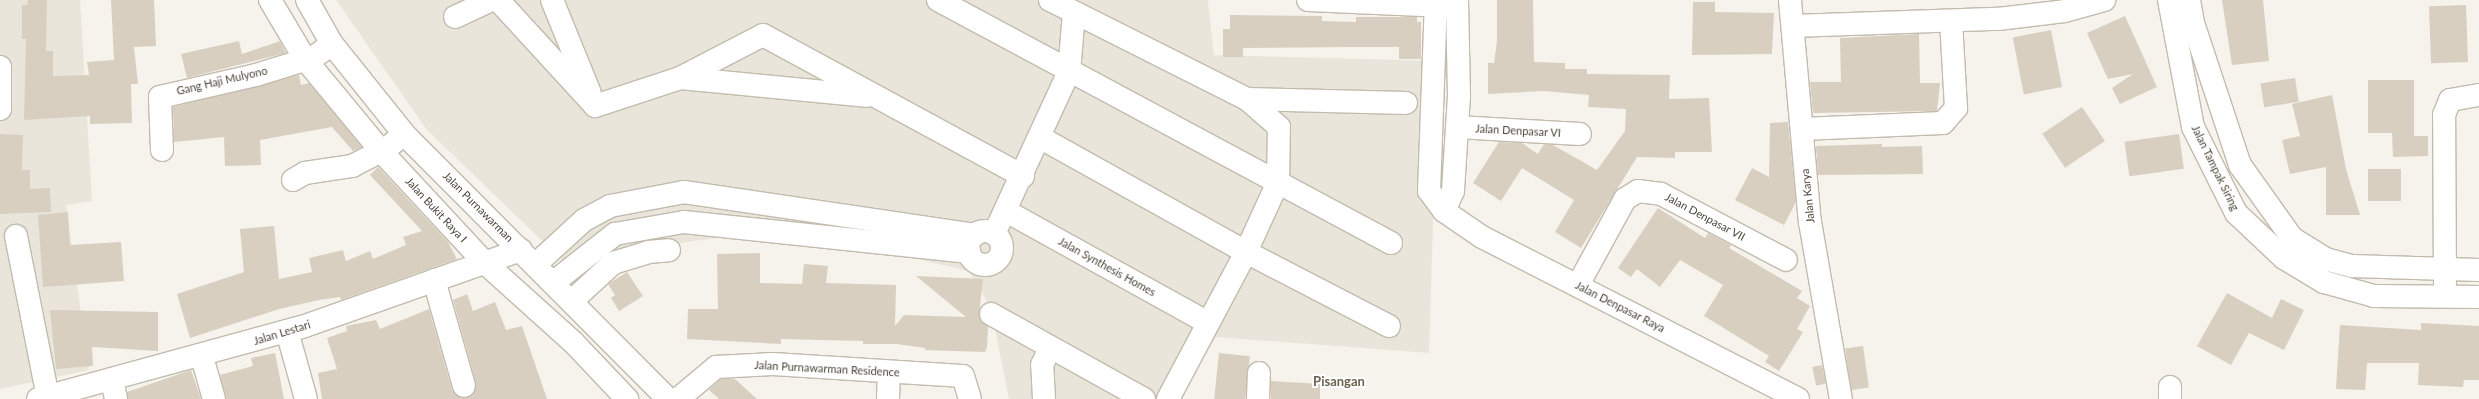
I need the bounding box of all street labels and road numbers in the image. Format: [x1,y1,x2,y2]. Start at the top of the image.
street label: Gang Haji Mulyono [175,64,269,98]
street label: Jalan Denpasar VI [1475,122,1561,140]
street label: Jalan Tampak Siring [2189,123,2241,213]
street label: Jalan Karya [1799,168,1817,224]
street label: Jalan Purnawarman [440,169,516,245]
street label: Jalan Bukit Raya I [402,175,470,245]
street label: Jalan Denpasar VII [1662,190,1748,244]
street label: Jalan Synthesis Homes [1056,235,1158,299]
street label: Jalan Denpasar Raya [1573,279,1667,335]
street label: Jalan Lestari [252,318,312,348]
street label: Jalan Purnawarman Residence [754,359,900,379]

